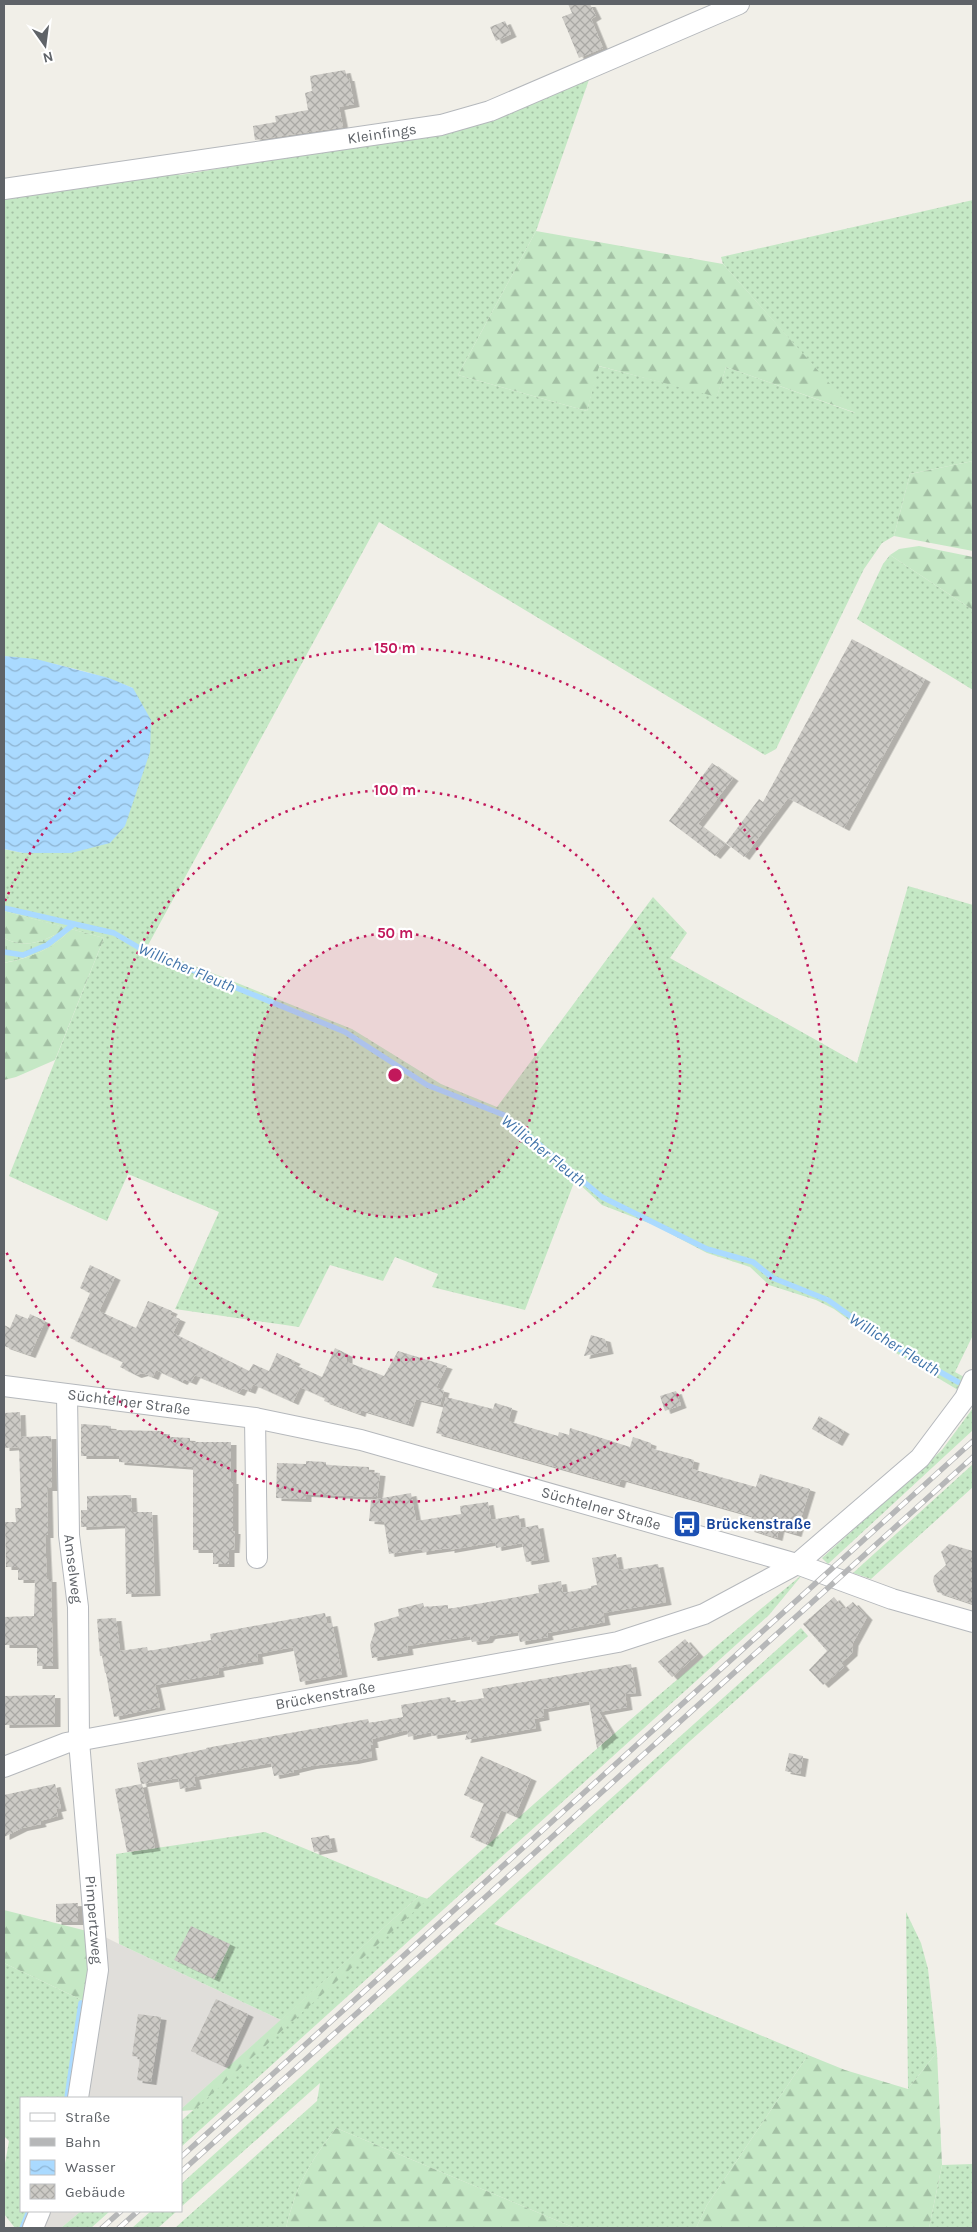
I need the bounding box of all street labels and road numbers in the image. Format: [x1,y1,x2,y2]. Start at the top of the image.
street label: Kleinfings [346,120,418,148]
street label: Süchtelner Straße [67,1385,191,1419]
street label: Süchtelner Straße [539,1483,663,1534]
street label: Amselweg [60,1533,87,1605]
street label: Brückenstraße [274,1678,376,1714]
street label: Pimpertzweg [81,1875,107,1965]

